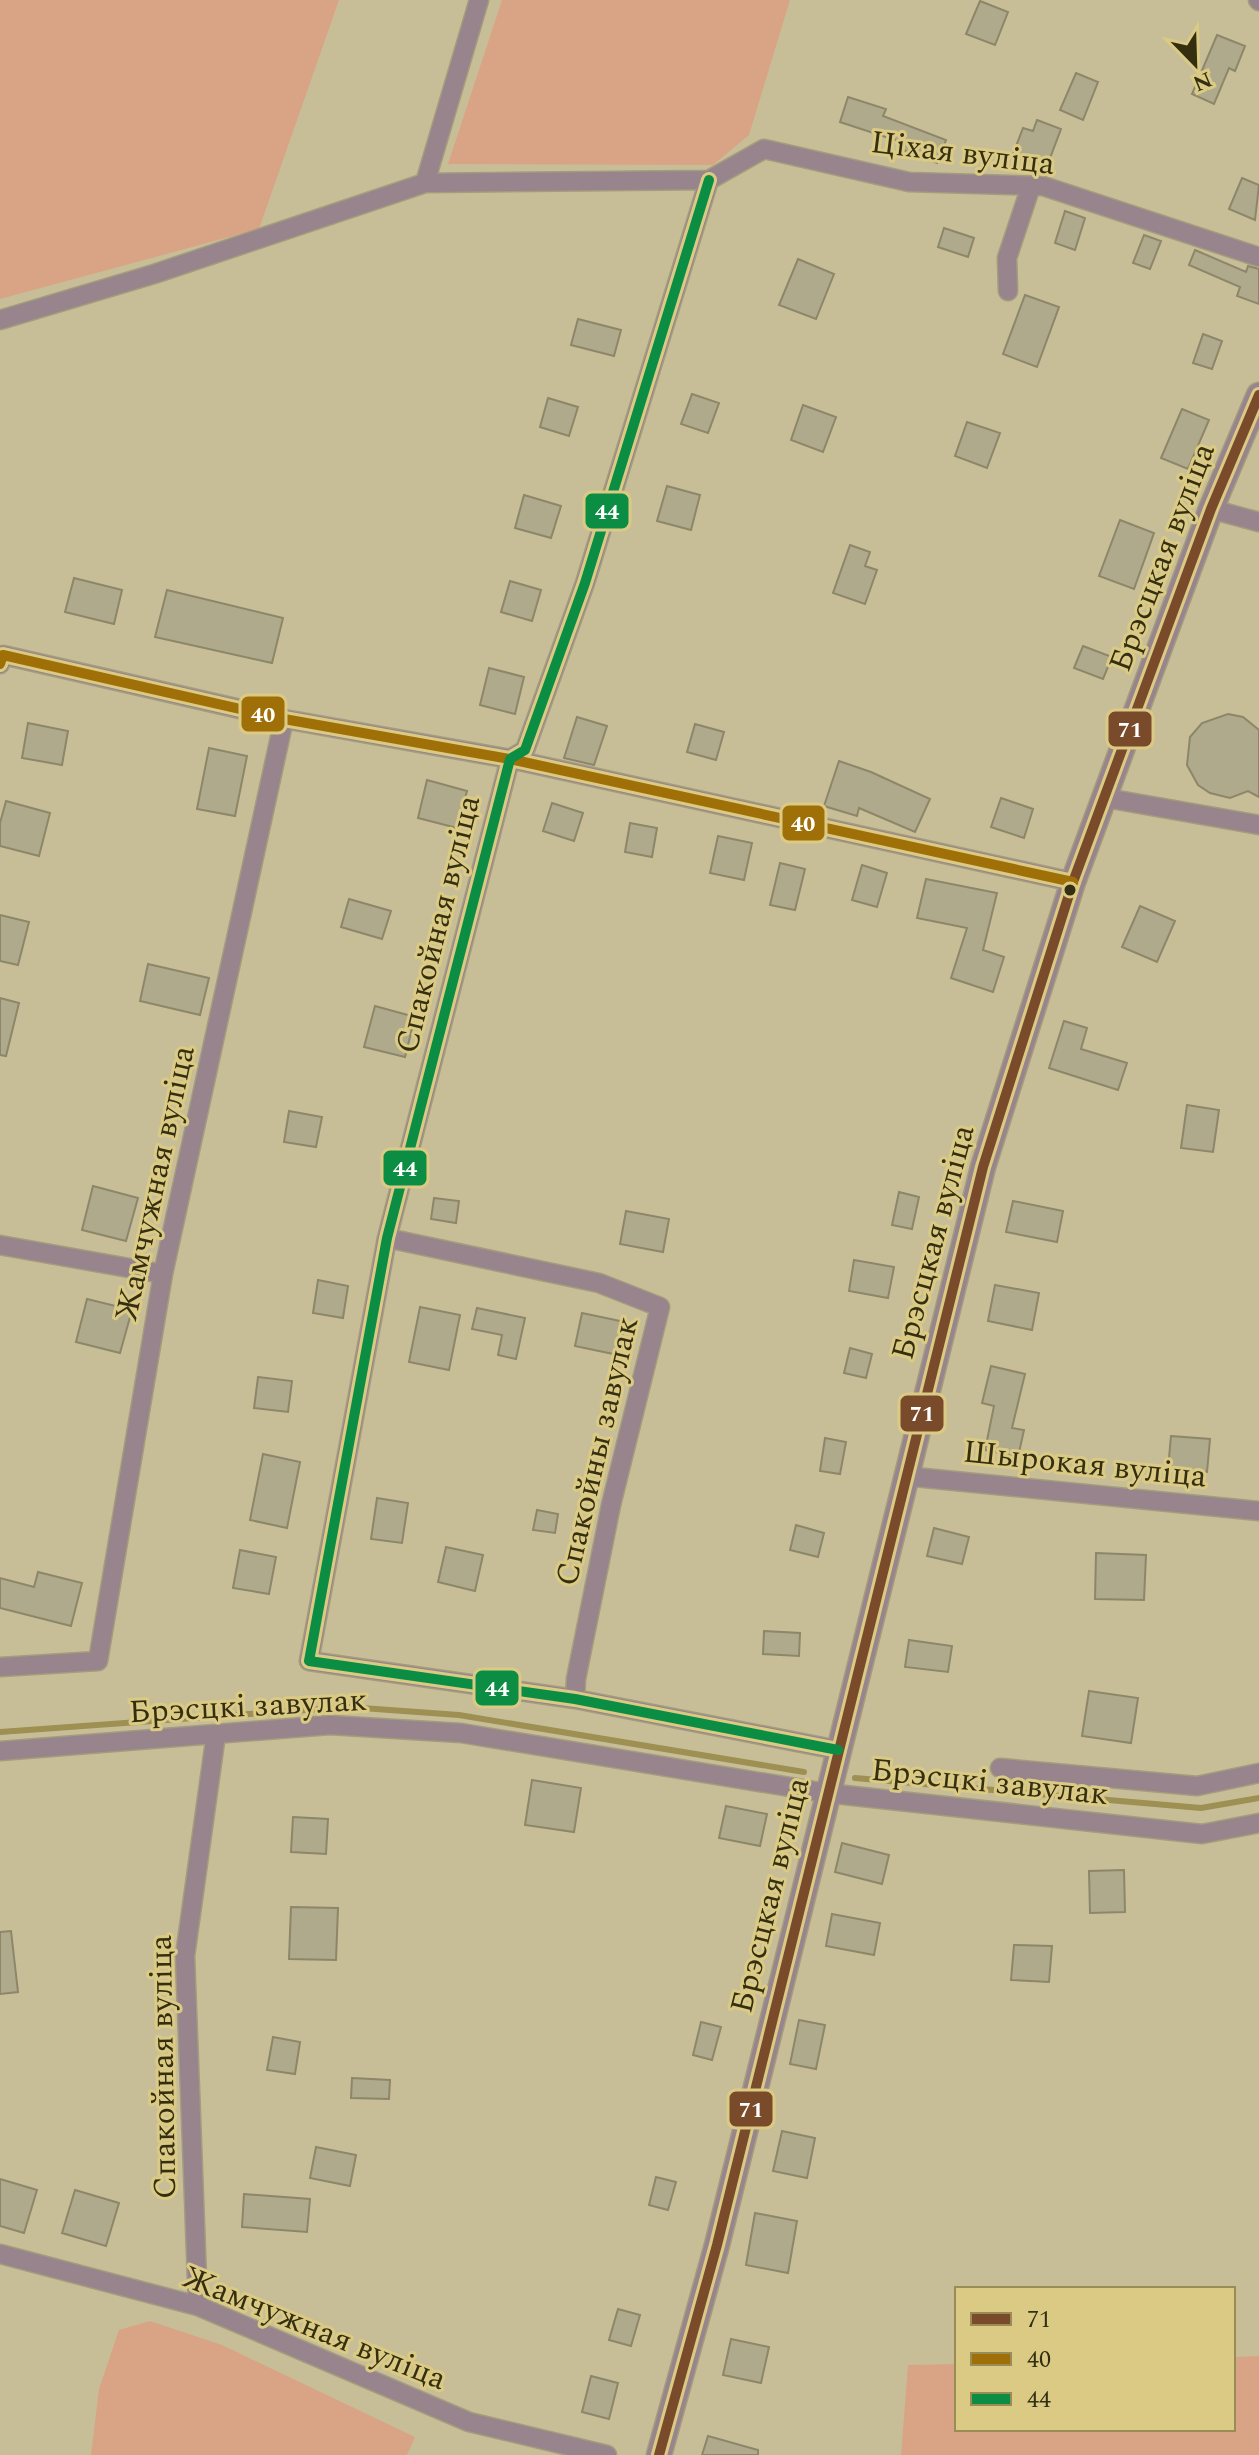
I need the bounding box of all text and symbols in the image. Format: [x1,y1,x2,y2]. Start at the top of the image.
north arrow [1155,24,1235,104]
text: N [1187,62,1217,100]
street label: Ціхая вуліца [868,118,1058,189]
street label: Брэсцкая вуліца [1096,436,1229,679]
line badge: 44 [584,492,630,530]
text: 44 [595,496,620,529]
line badge: 40 [240,695,286,733]
text: 40 [251,699,275,732]
line badge: 71 [1107,710,1153,748]
text: 71 [1118,714,1142,747]
street label: Спакойная вуліца [383,790,494,1059]
line badge: 40 [781,804,826,842]
text: 40 [791,808,815,841]
unlabelled marker [1062,882,1078,898]
street label: Жамчужная вуліца [102,1041,209,1326]
street label: Брэсцкая вуліца [879,1119,988,1365]
line badge: 44 [382,1149,428,1187]
text: 44 [393,1153,418,1186]
street label: Спакойны завулак [543,1312,652,1591]
line badge: 71 [899,1394,945,1433]
text: 71 [910,1398,934,1431]
street label: Шырокая вуліца [961,1427,1209,1502]
line badge: 44 [474,1669,520,1707]
text: 44 [485,1673,510,1706]
street label: Брэсцкі завулак [128,1676,368,1737]
street label: Брэсцкі завулак [869,1746,1111,1819]
street label: Брэсцкая вуліца [717,1772,824,2018]
street label: Спакойная вуліца [137,1934,190,2200]
line badge: 71 [728,2090,774,2128]
text: 71 [739,2094,763,2127]
street label: Жамчужная вуліца [175,2253,454,2404]
legend [955,2287,1235,2431]
text: 71 [1027,2302,1051,2338]
text: 40 [1027,2342,1051,2378]
text: 44 [1027,2382,1051,2418]

